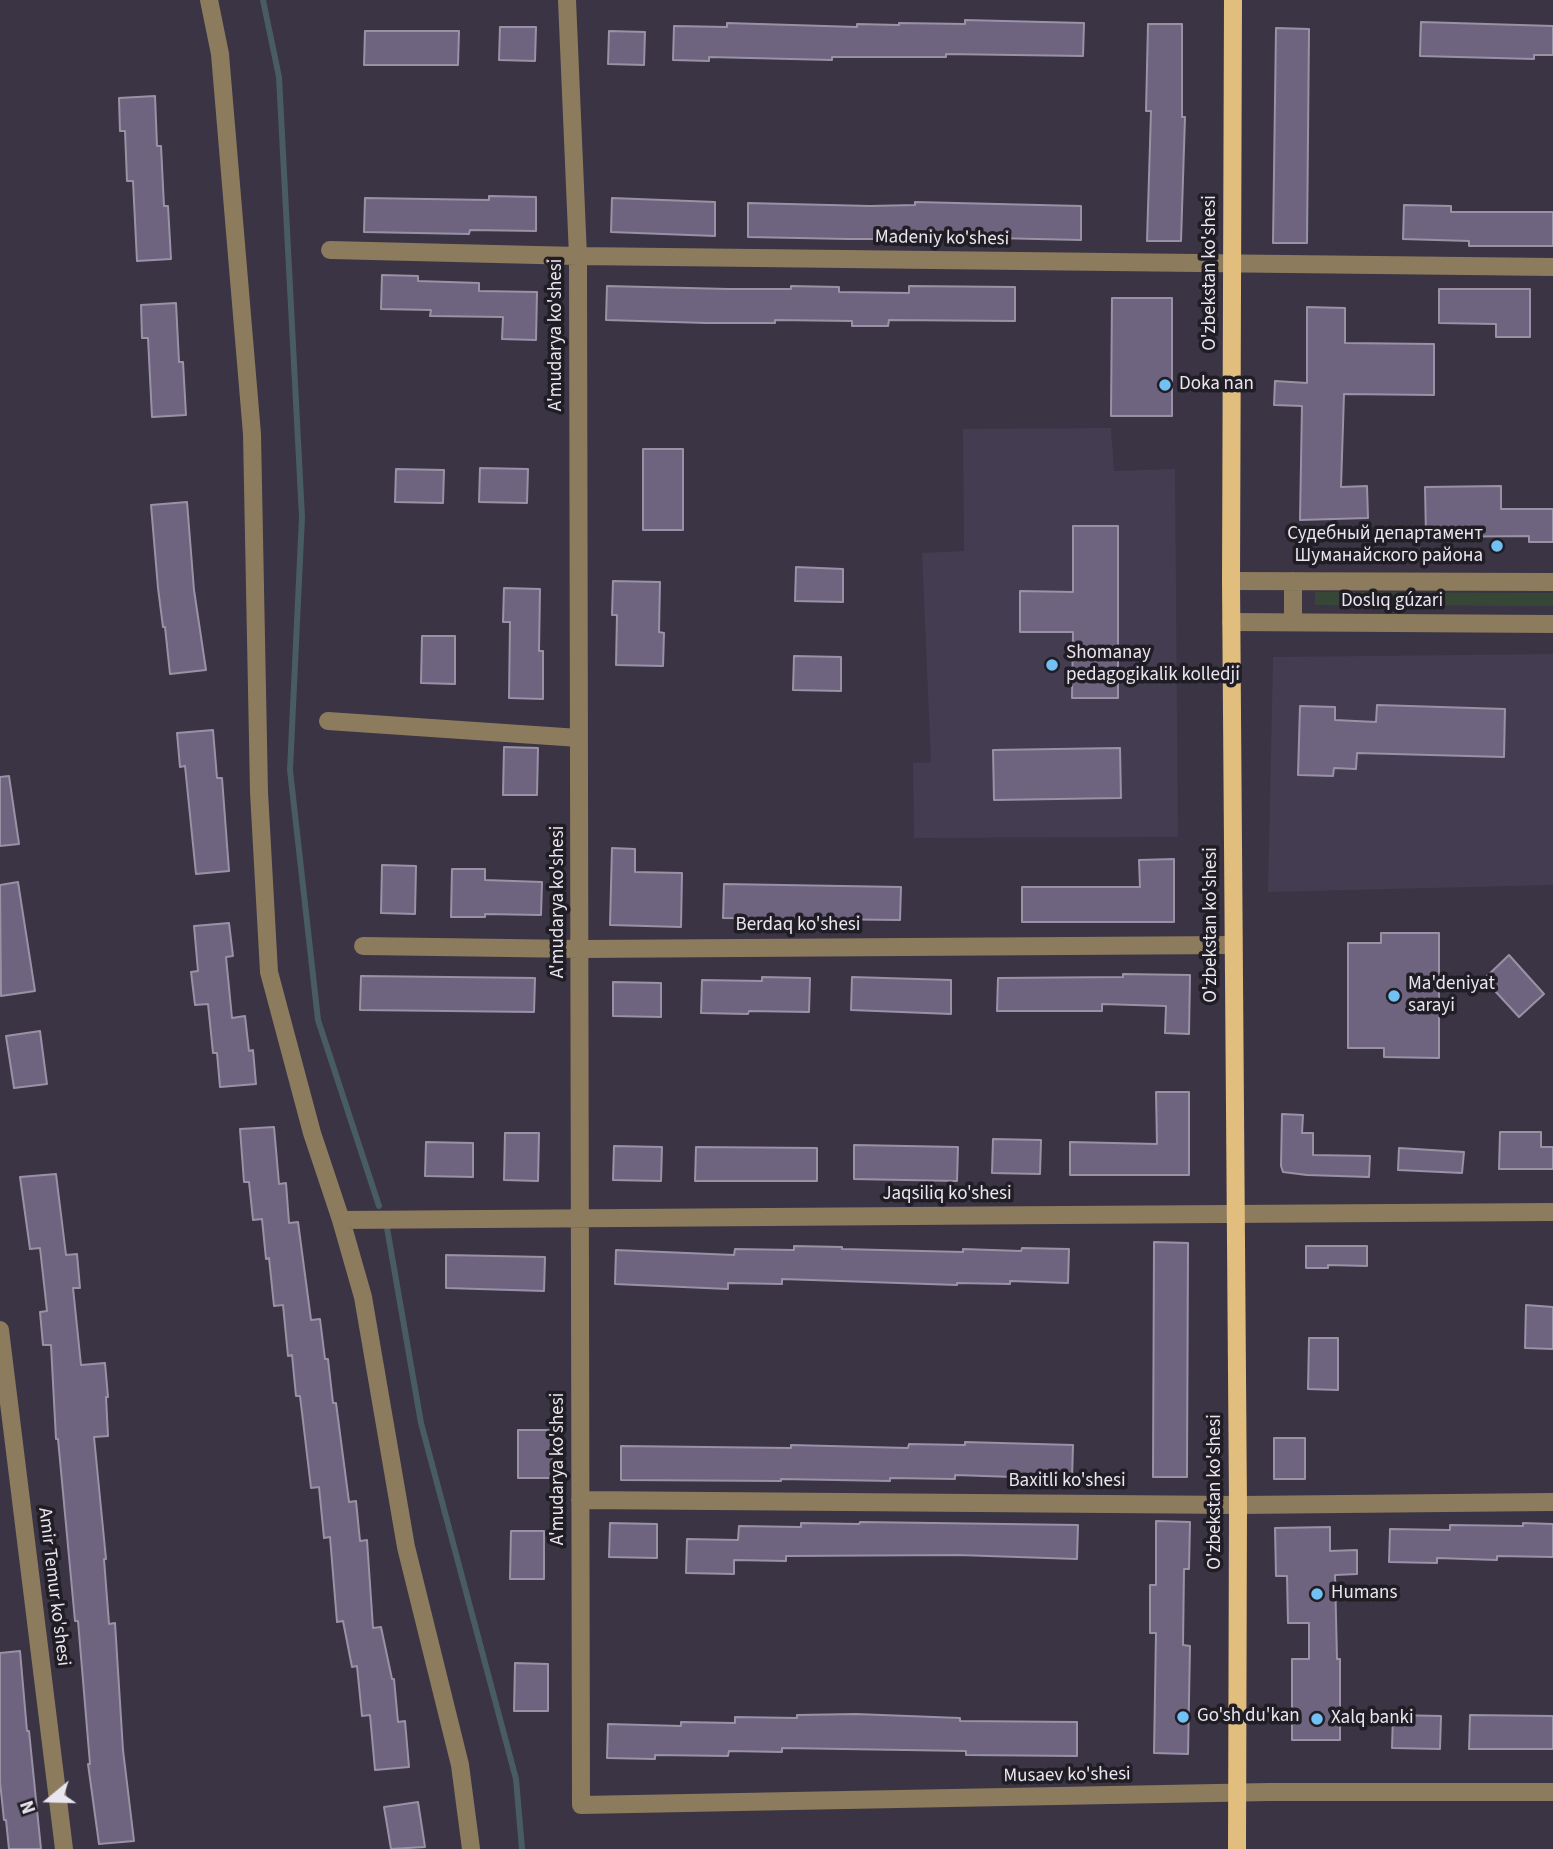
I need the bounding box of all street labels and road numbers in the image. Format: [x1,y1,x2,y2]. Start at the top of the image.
street label: O'zbekstan ko'shesi [1200,195,1222,351]
street label: Madeniy ko'shesi [875,226,1009,252]
street label: A'mudarya ko'shesi [546,259,568,411]
street label: Doslıq gúzari [1341,591,1443,613]
street label: A'mudarya ko'shesi [548,826,570,978]
street label: O'zbekstan ko'shesi [1201,847,1223,1003]
street label: Berdaq ko'shesi [736,915,860,937]
street label: Jaqsiliq ko'shesi [882,1184,1012,1206]
street label: A'mudarya ko'shesi [548,1393,570,1545]
street label: O'zbekstan ko'shesi [1205,1414,1227,1570]
street label: Baxitli ko'shesi [1008,1471,1126,1493]
street label: Amir Temur ko'shesi [32,1506,74,1668]
street label: Musaev ko'shesi [1003,1763,1131,1789]

